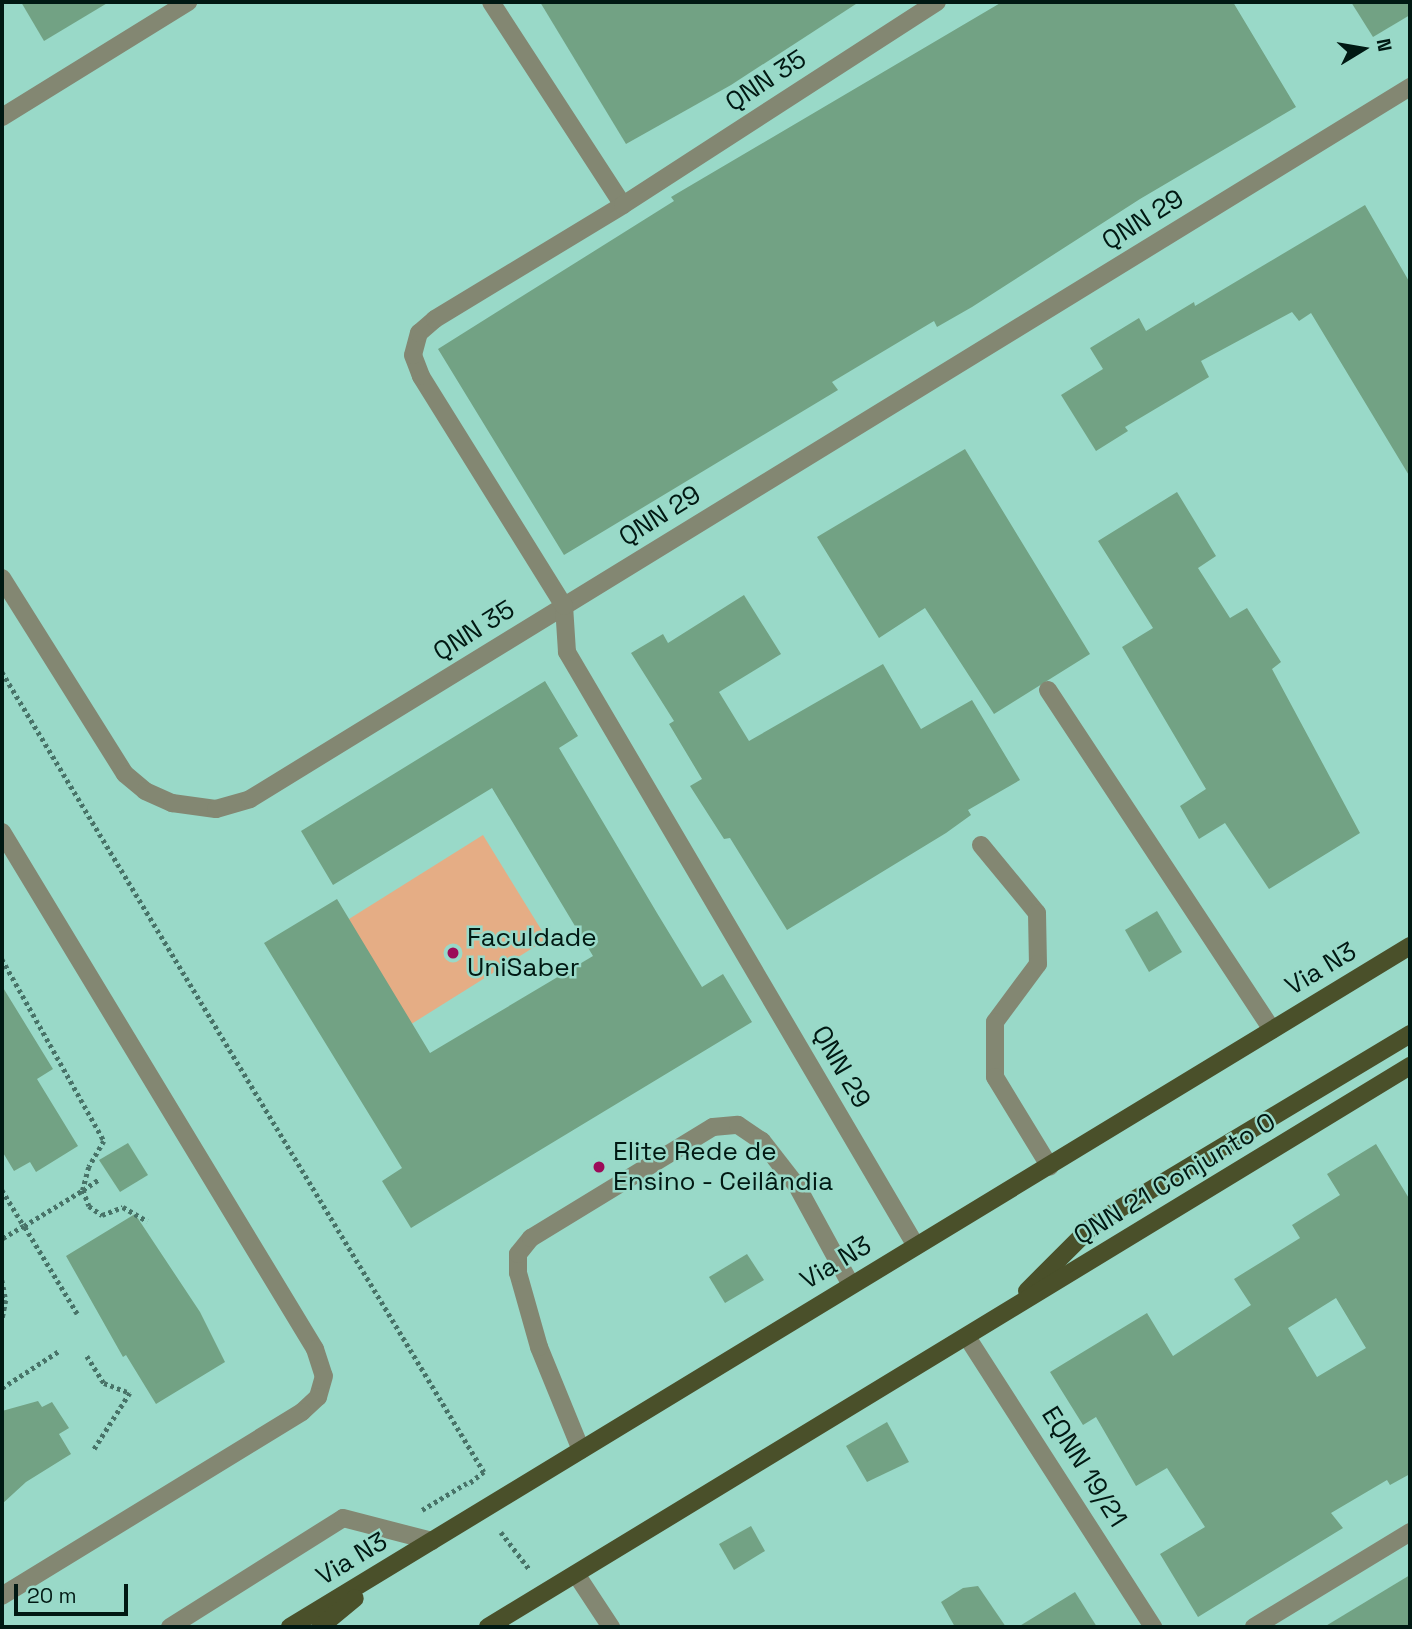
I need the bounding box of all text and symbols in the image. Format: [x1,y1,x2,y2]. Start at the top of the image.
north arrow [1328,14,1398,84]
text: N [1371,36,1398,54]
street label: QNN 35 [720,43,812,119]
street label: QNN 29 [1097,183,1189,257]
street label: QNN 29 [614,479,706,553]
street label: QNN 35 [428,594,520,668]
place label: Faculdade UniSaber [467,922,597,984]
street label: Via N3 [1280,936,1362,1002]
marker: Faculdade UniSaber [445,945,461,961]
street label: QNN 29 [805,1020,877,1114]
street label: QNN 21 Conjunto O [1068,1106,1282,1252]
place label: Elite Rede de Ensino - Ceilândia [613,1136,835,1198]
marker: Elite Rede de Ensino - Ceilândia [591,1159,607,1175]
street label: Via N3 [795,1230,877,1296]
street label: EQNN 19/21 [1035,1401,1133,1533]
street label: Via N3 [311,1526,393,1592]
scale bar [18,1570,131,1614]
text: 20 m [27,1582,77,1609]

